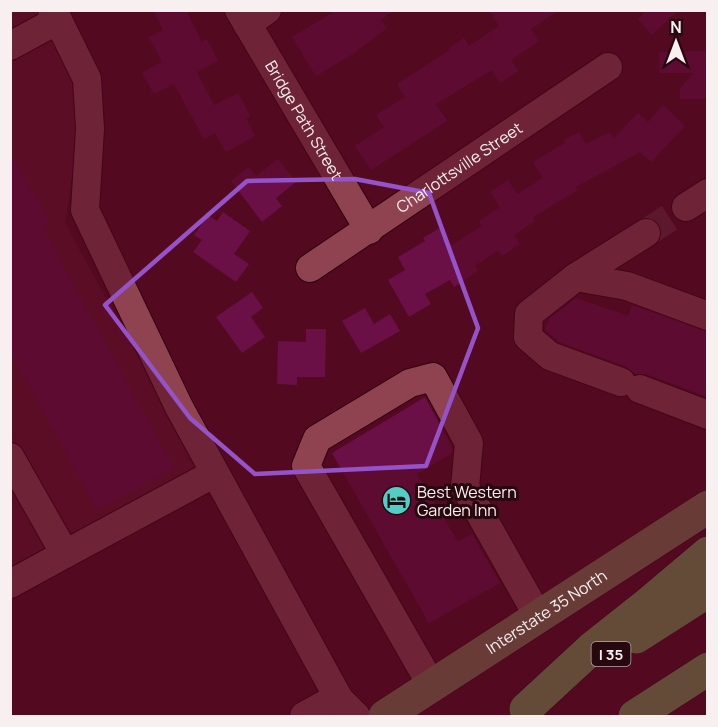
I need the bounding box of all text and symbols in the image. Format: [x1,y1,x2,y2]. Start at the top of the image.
north arrow [646,12,706,72]
text: N [670,16,682,38]
street label: Bridge Path Street [260,56,348,184]
street label: Charlottsville Street [392,117,527,218]
place label: Best Western Garden Inn [417,481,517,521]
hotel icon: Best Western Garden Inn [380,485,412,517]
street label: Interstate 35 North [481,564,611,659]
road number: I 35 [592,642,630,666]

